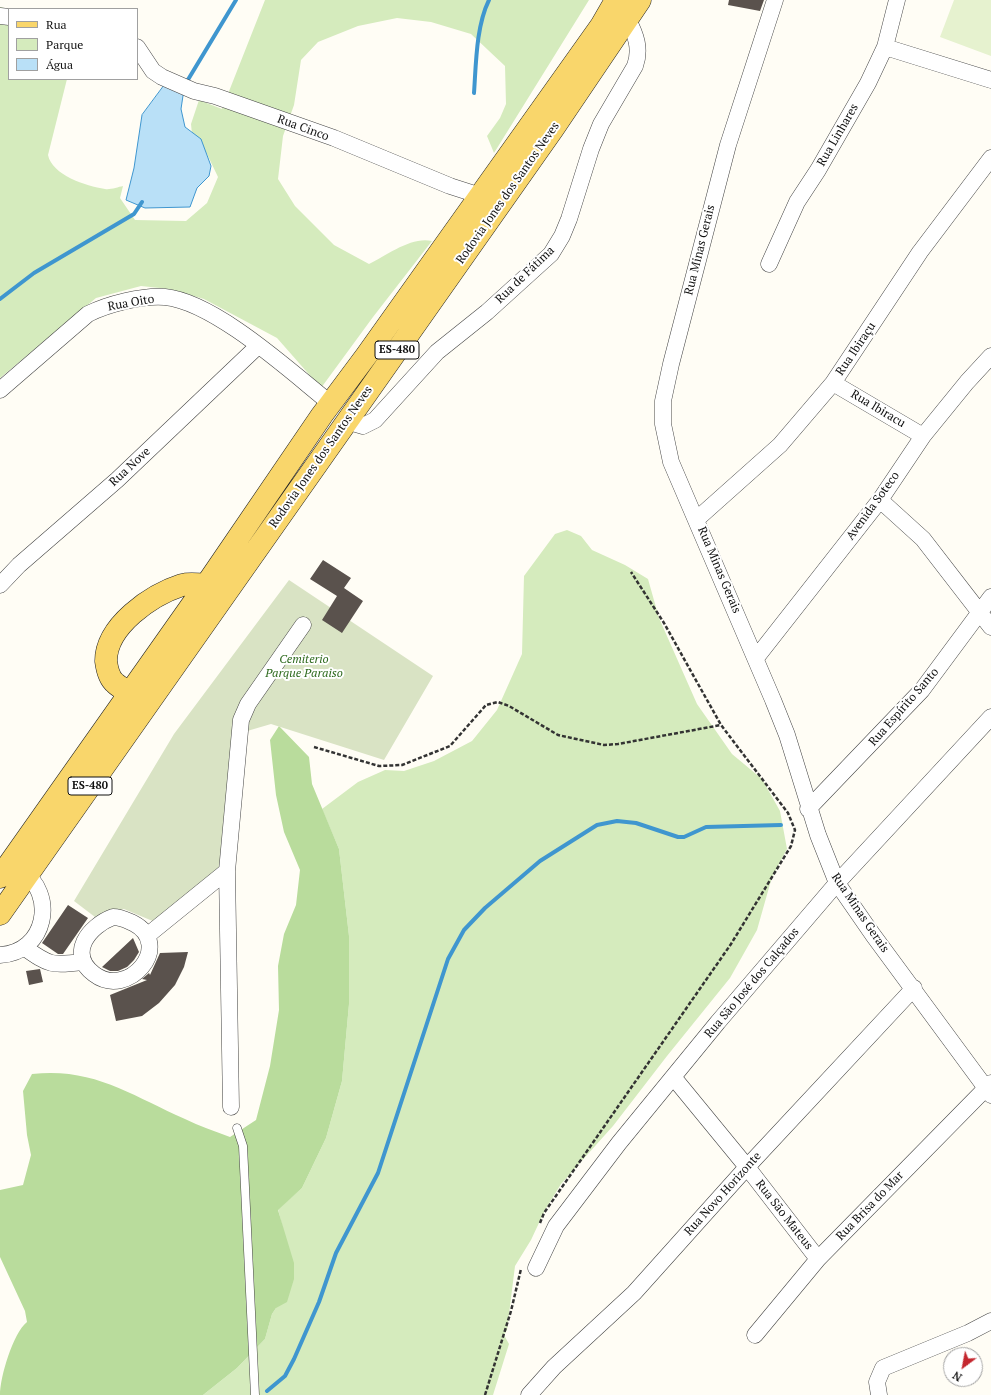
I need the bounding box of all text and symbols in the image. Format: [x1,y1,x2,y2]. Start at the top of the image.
legend [8,8,138,80]
text: Rua [46,17,67,32]
text: Parque [46,37,83,52]
text: Água [46,57,73,72]
street label: Rua Linhares [814,101,862,169]
street label: Rua Cinco [275,112,331,144]
street label: Rodovia Jones dos Santos Neves [453,119,563,267]
street label: Rua Minas Gerais [682,203,718,297]
street label: Rua de Fátima [493,243,557,307]
street label: Rua Oito [107,292,155,314]
street label: Rua Ibiraçu [833,320,879,378]
road number: ES-480 [375,341,419,359]
street label: Rodovia Jones dos Santos Neves [266,383,376,531]
street label: Rua Ibiracu [848,387,908,431]
street label: Rua Nove [107,444,153,490]
street label: Avenida Soteco [843,469,903,543]
street label: Rua Minas Gerais [694,525,744,615]
park label: Cemiterio Parque Paraiso [265,653,343,681]
street label: Rua Espírito Santo [866,665,942,749]
road number: ES-480 [68,777,112,795]
street label: Rua Minas Gerais [828,871,892,955]
street label: Rua São José dos Calçados [702,925,802,1041]
street label: Rua Novo Horizonte [682,1149,764,1239]
street label: Rua Brisa do Mar [833,1168,907,1244]
street label: Rua São Mateus [752,1177,816,1253]
north arrow [943,1347,983,1387]
text: N [950,1368,964,1384]

